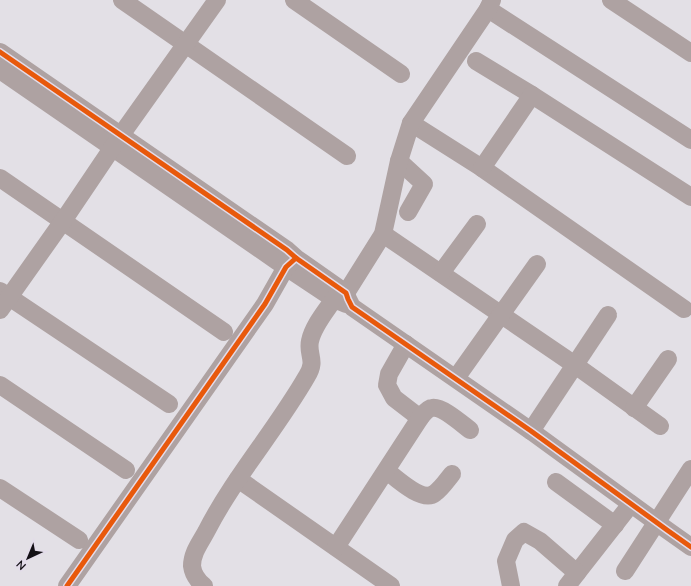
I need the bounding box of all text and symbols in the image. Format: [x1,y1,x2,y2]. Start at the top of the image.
north arrow [8,538,48,578]
text: N [13,557,30,573]

